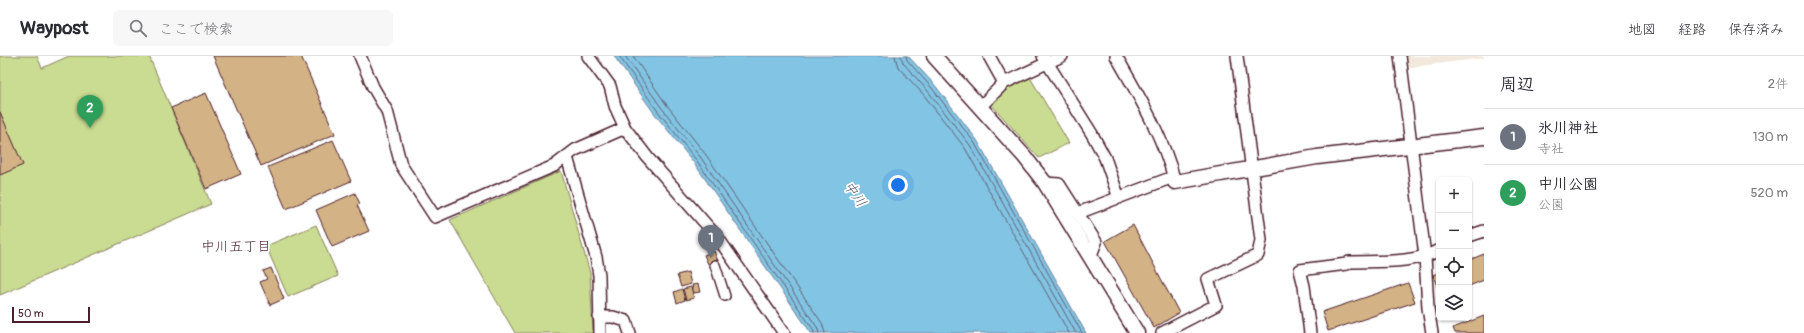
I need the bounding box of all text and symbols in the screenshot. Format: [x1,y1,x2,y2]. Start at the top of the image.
search box [113,10,393,46]
text: Waypost [20,16,89,40]
icon: search [127,17,149,39]
text: ここで検索 [159,20,234,39]
text: 地図 [1628,21,1656,38]
text: 経路 [1678,21,1706,38]
text: 保存済み [1728,21,1784,38]
text: 周辺 [1500,74,1534,95]
text: 2件 [1768,76,1788,92]
pin: 2 [77,95,103,128]
text: 氷川神社 [1538,119,1598,138]
text: 1 [1510,129,1516,145]
text: 130 m [1752,129,1788,145]
text: 寺社 [1538,141,1564,157]
your location [888,175,908,195]
text: 中川公園 [1538,175,1598,194]
map controls [1436,177,1472,321]
button: + [1436,177,1472,213]
water label: 中川 [840,178,870,210]
text: 2 [1509,185,1517,201]
text: 520 m [1750,185,1788,201]
text: 公園 [1538,197,1564,213]
button: − [1436,213,1472,249]
pin: 1 [698,225,724,258]
district label: 中川五丁目 [201,238,271,255]
button: locate [1436,249,1472,285]
button: layers [1436,285,1472,321]
scale bar [12,305,90,324]
text: 50 m [18,307,44,320]

